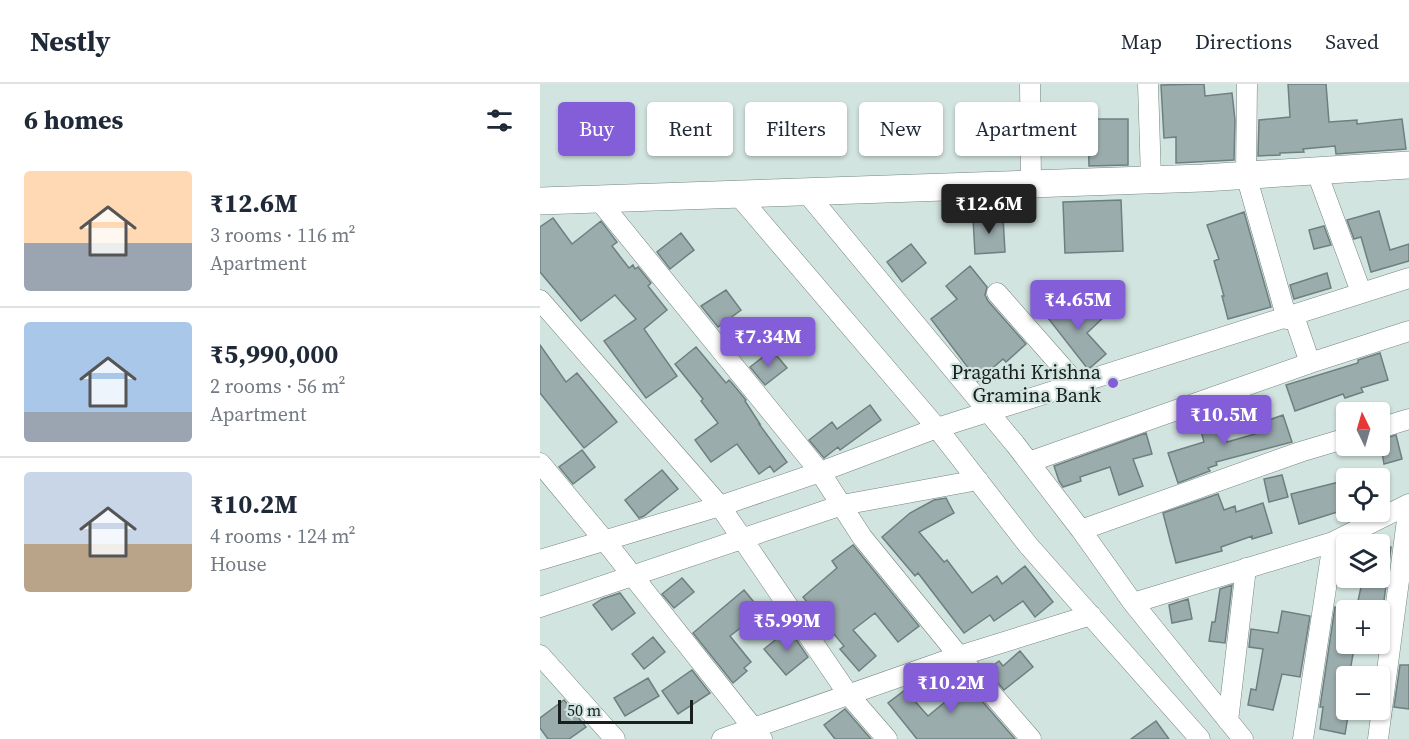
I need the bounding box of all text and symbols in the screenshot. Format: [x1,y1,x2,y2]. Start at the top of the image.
text: Nestly [30,22,110,60]
text: Map [1121,27,1162,56]
text: Directions [1195,27,1292,56]
text: Saved [1325,27,1379,56]
text: 6 homes [24,102,123,138]
chip: Buy [558,102,635,156]
chip: Rent [647,102,733,156]
chip: Filters [745,102,847,156]
chip: New [859,102,943,156]
chip: Apartment [955,102,1098,156]
icon: filters [483,104,516,137]
pin: ₹12.6M [940,184,1038,235]
text: ₹12.6M [210,185,297,221]
text: ₹12.6M [955,189,1023,217]
icon: home [72,195,144,267]
text: 3 rooms · 116 m² [210,221,356,249]
text: Apartment [210,249,307,277]
pin: ₹4.65M [1029,280,1127,331]
text: ₹4.65M [1044,285,1112,313]
pin: ₹7.34M [719,317,817,368]
text: ₹7.34M [734,322,802,350]
text: ₹5,990,000 [210,336,338,372]
icon: home [72,346,144,418]
place label: Pragathi Krishna Gramina Bank [951,358,1102,409]
text: 2 rooms · 56 m² [210,372,346,400]
marker: Pragathi Krishna Gramina Bank [1106,376,1120,390]
pin: ₹10.5M [1175,395,1273,446]
text: Apartment [210,400,307,428]
text: ₹10.5M [1190,400,1258,428]
north arrow [1336,402,1390,456]
map controls [1336,402,1390,720]
button: locate [1336,468,1390,522]
text: ₹10.2M [210,486,297,522]
icon: home [72,496,144,568]
text: 4 rooms · 124 m² [210,522,356,550]
button: layers [1336,534,1390,588]
text: House [210,550,267,578]
button: + [1336,600,1390,654]
pin: ₹5.99M [738,601,836,652]
text: ₹5.99M [753,606,821,634]
pin: ₹10.2M [902,663,1000,714]
button: − [1336,666,1390,720]
text: ₹10.2M [917,668,985,696]
scale bar [558,697,693,724]
text: 50 m [567,699,601,721]

